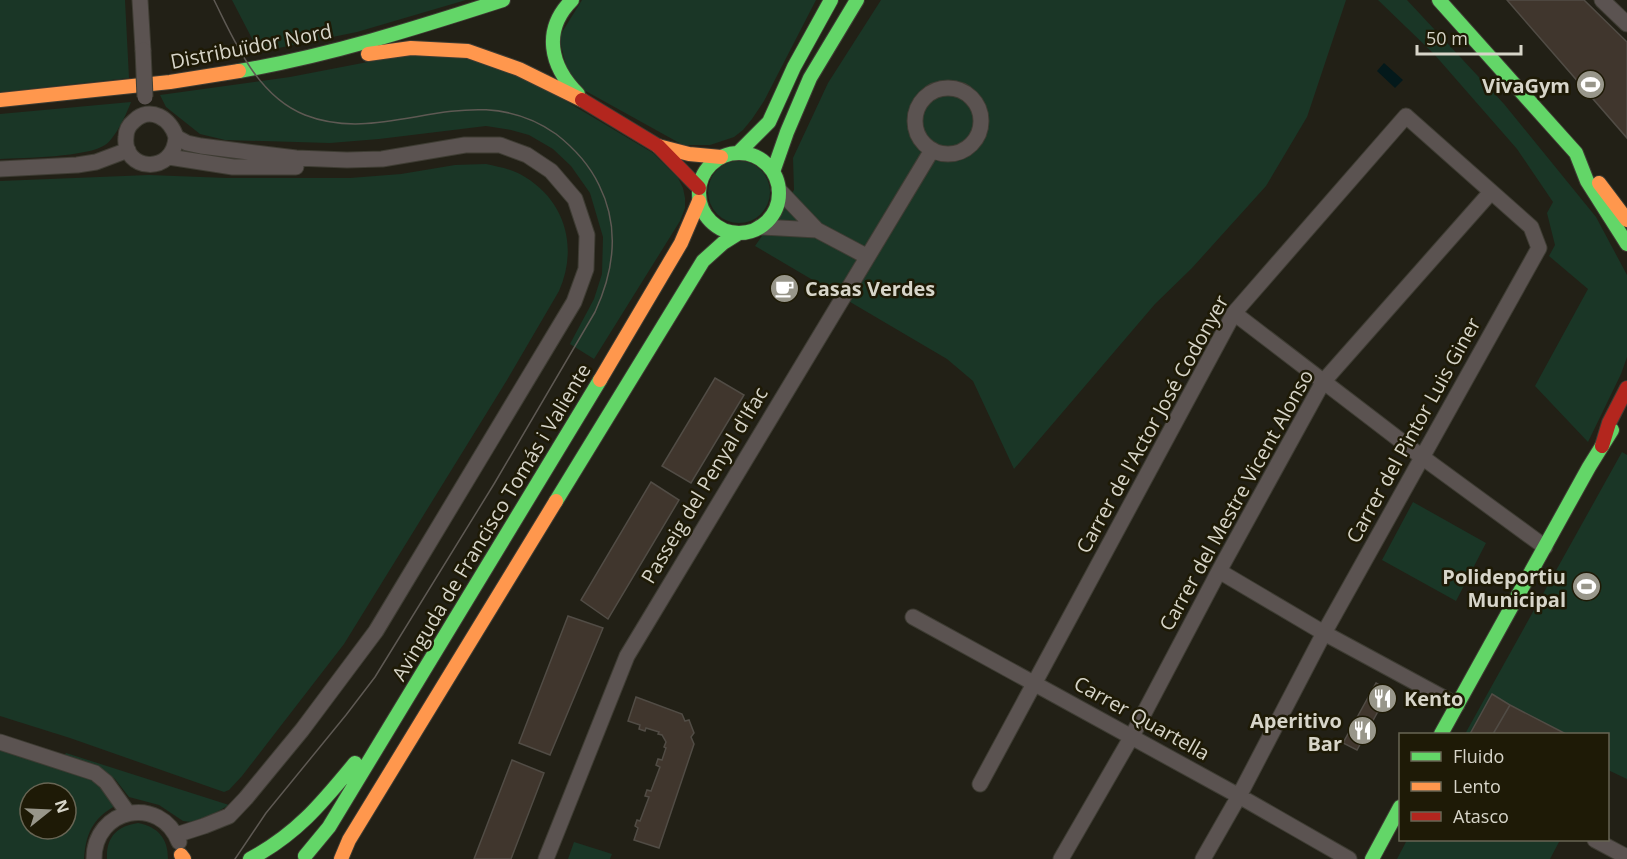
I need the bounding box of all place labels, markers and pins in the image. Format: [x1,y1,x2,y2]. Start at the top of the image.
sports icon: VivaGym [1575,69,1607,101]
place label: VivaGym [1482,72,1570,99]
cafe icon: Casas Verdes [768,272,800,304]
place label: Casas Verdes [805,275,935,302]
place label: Polideportiu Municipal [1442,563,1566,613]
sports icon: Polideportiu Municipal [1571,571,1603,603]
restaurant icon: Kento [1367,682,1399,714]
place label: Kento [1404,685,1463,712]
place label: Aperitivo Bar [1250,707,1342,757]
restaurant icon: Aperitivo Bar [1347,715,1379,747]

